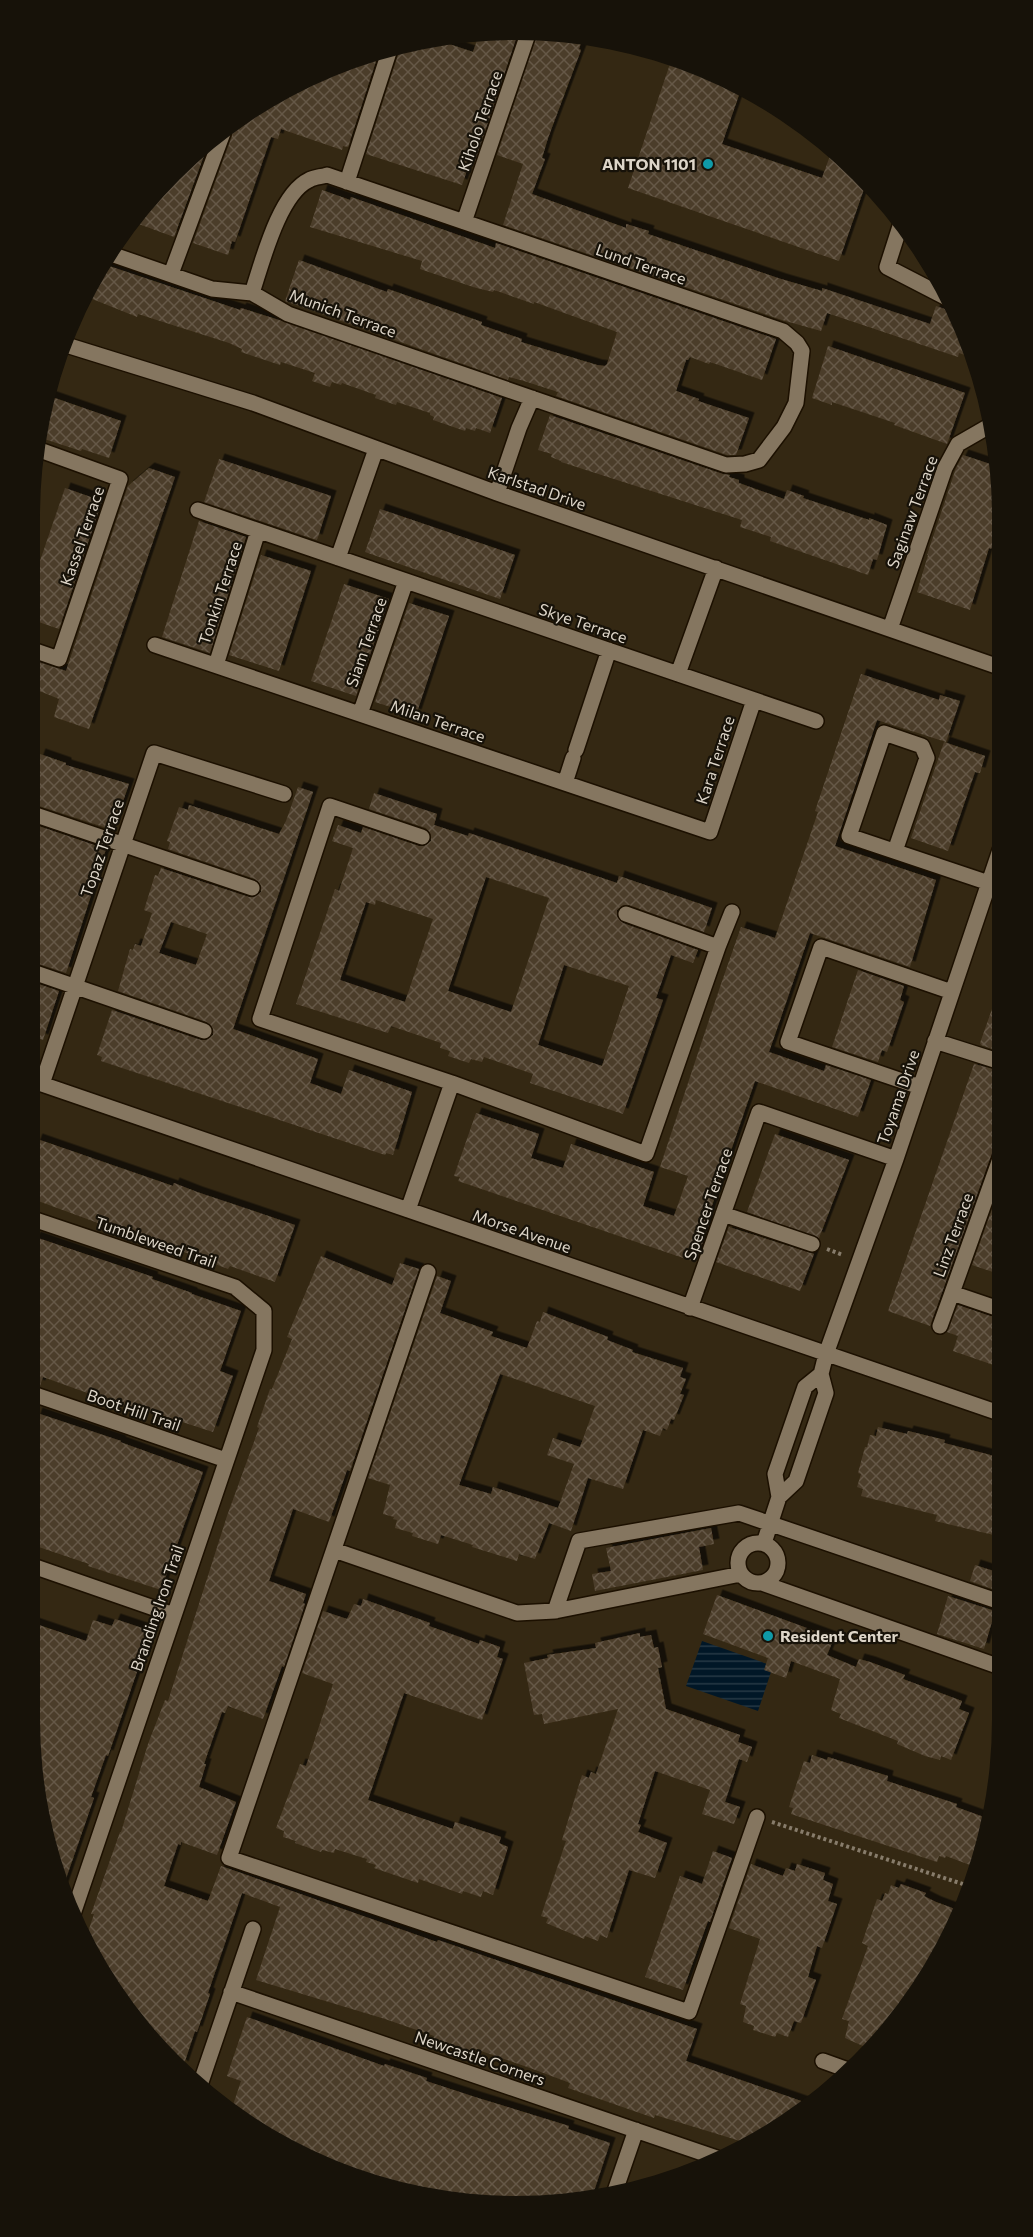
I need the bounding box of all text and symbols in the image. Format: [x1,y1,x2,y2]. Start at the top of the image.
street label: Kiholo Terrace [453,68,506,174]
place label: ANTON 1101 [602,154,696,173]
marker: ANTON 1101 [701,157,715,171]
street label: Lund Terrace [593,239,689,288]
street label: Munich Terrace [287,284,399,341]
street label: Saginaw Terrace [882,453,941,571]
street label: Karlstad Drive [486,462,589,513]
street label: Kassel Terrace [56,484,107,588]
street label: Tonkin Terrace [194,539,245,647]
street label: Siam Terrace [341,594,390,689]
street label: Skye Terrace [536,599,630,647]
street label: Milan Terrace [388,695,488,746]
street label: Kara Terrace [691,713,738,806]
street label: Topaz Terrace [76,796,127,899]
street label: Toyama Drive [872,1047,923,1147]
street label: Spencer Terrace [679,1145,736,1262]
street label: Linz Terrace [929,1190,977,1280]
street label: Morse Avenue [470,1205,574,1256]
street label: Tumbleweed Trail [93,1212,219,1271]
street label: Boot Hill Trail [85,1385,184,1434]
street label: Branding Iron Trail [126,1542,187,1674]
place label: Resident Center [780,1626,898,1645]
marker: Resident Center [761,1629,775,1643]
street label: Newcastle Corners [413,2026,548,2089]

